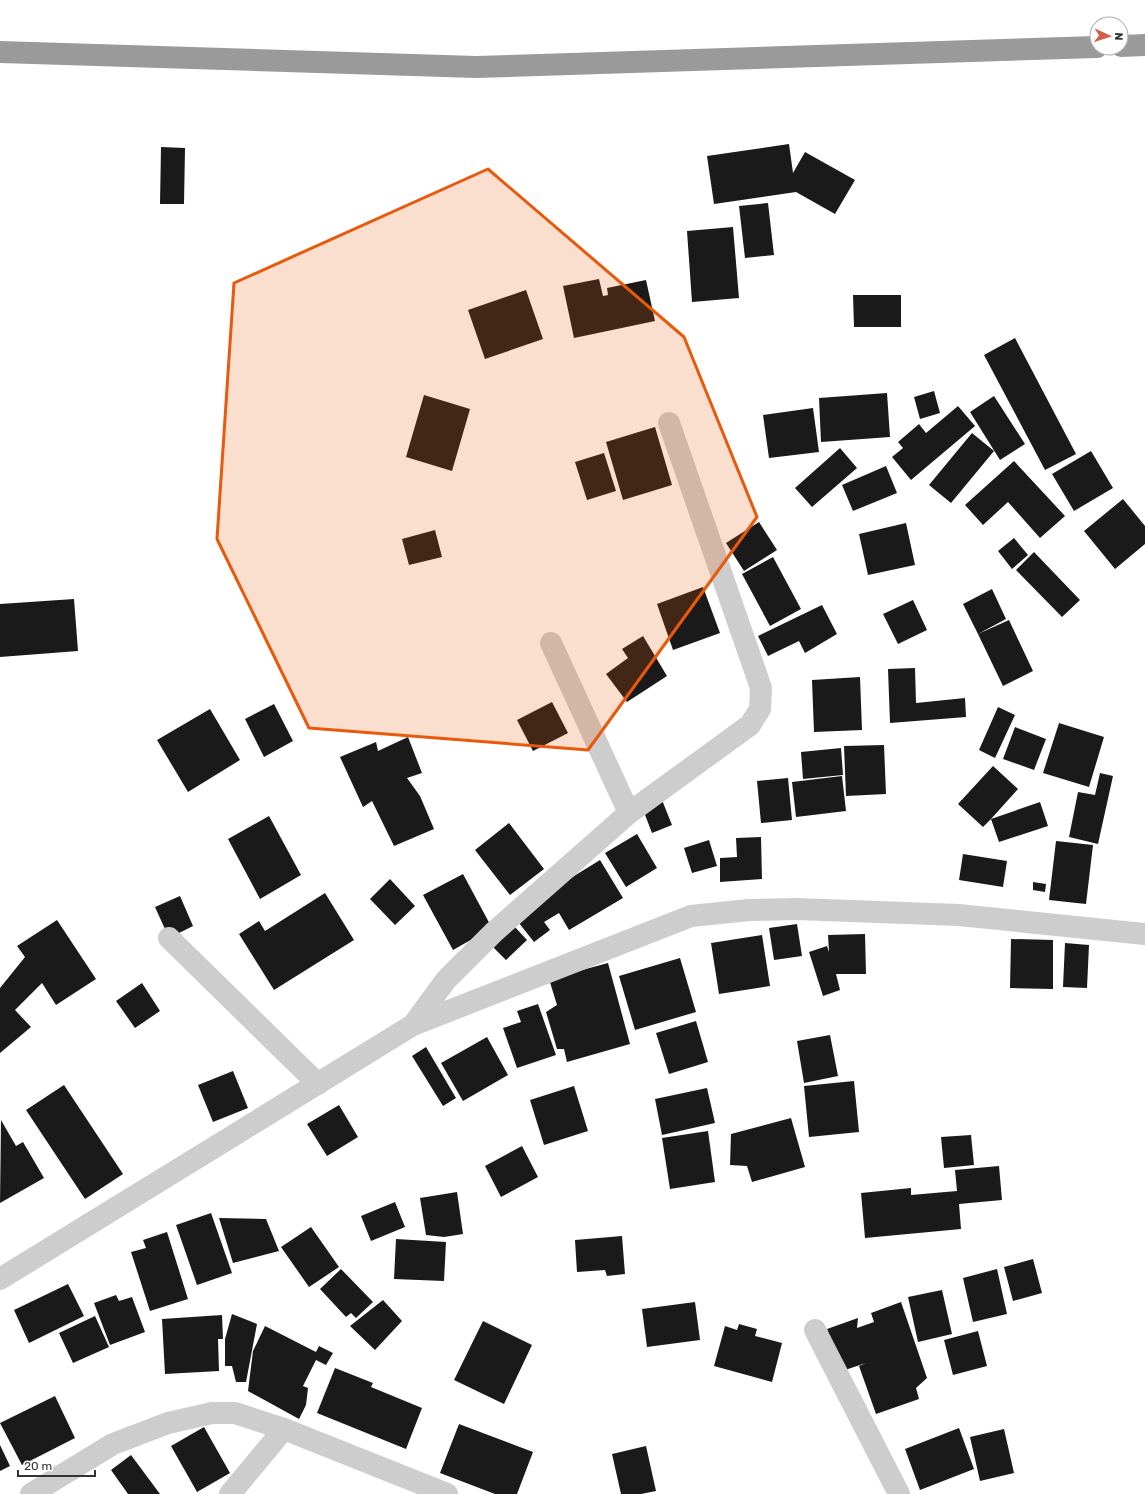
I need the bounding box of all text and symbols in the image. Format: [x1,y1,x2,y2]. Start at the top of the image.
north arrow [1089,16,1129,56]
text: N [1112,32,1125,41]
scale bar [18,1452,95,1478]
text: 20 m [24,1459,52,1473]

